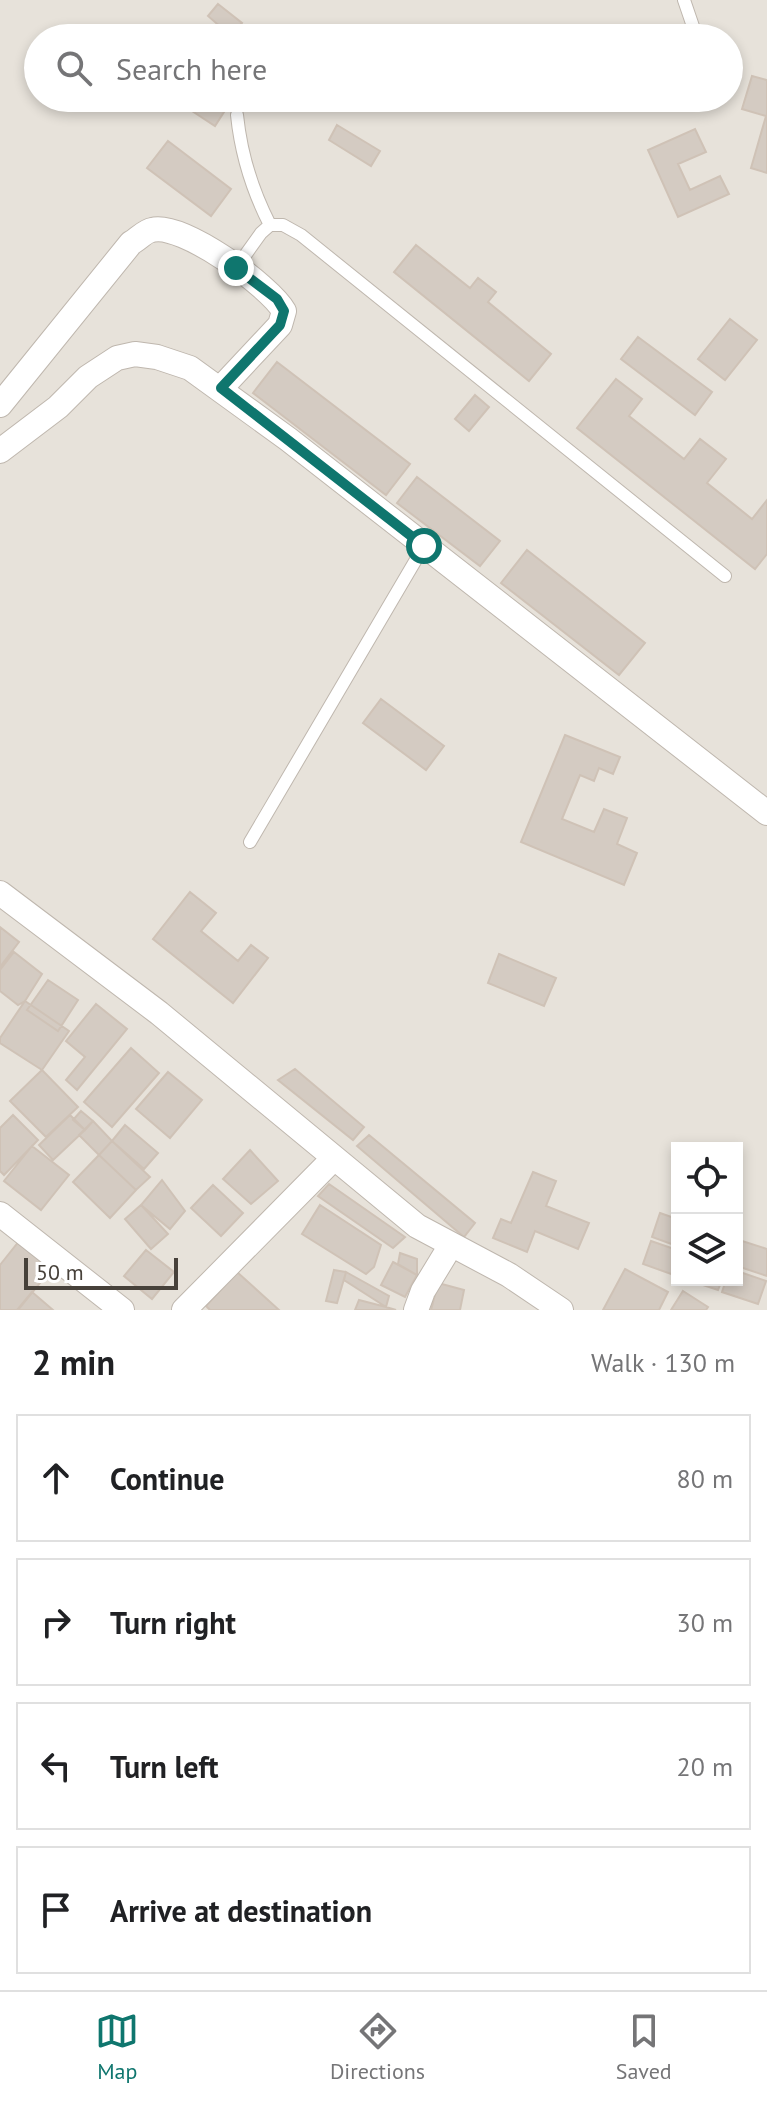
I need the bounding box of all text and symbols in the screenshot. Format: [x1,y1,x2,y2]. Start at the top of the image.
search box [24,24,743,112]
icon: search [52,46,96,90]
text: Search here [116,49,267,88]
route end [218,250,254,286]
route start [406,528,442,564]
map controls [671,1142,743,1286]
button: locate [671,1142,743,1214]
button: layers [671,1214,743,1286]
scale bar [24,1254,178,1290]
text: 50 m [36,1258,84,1286]
text: 2 min [32,1340,115,1384]
text: Walk · 130 m [591,1346,735,1379]
icon: ahead [34,1456,78,1500]
text: Continue [110,1459,224,1498]
text: 80 m [677,1462,733,1495]
icon: right [34,1600,78,1644]
text: Turn right [110,1603,236,1642]
text: 30 m [677,1606,733,1639]
icon: left [34,1744,78,1788]
text: Turn left [110,1747,218,1786]
text: 20 m [677,1750,733,1783]
icon: arrive [34,1888,78,1932]
text: Arrive at destination [110,1891,372,1930]
tab: Map [95,2009,139,2085]
tab: Directions [330,2009,425,2085]
tab: Saved [616,2009,672,2085]

